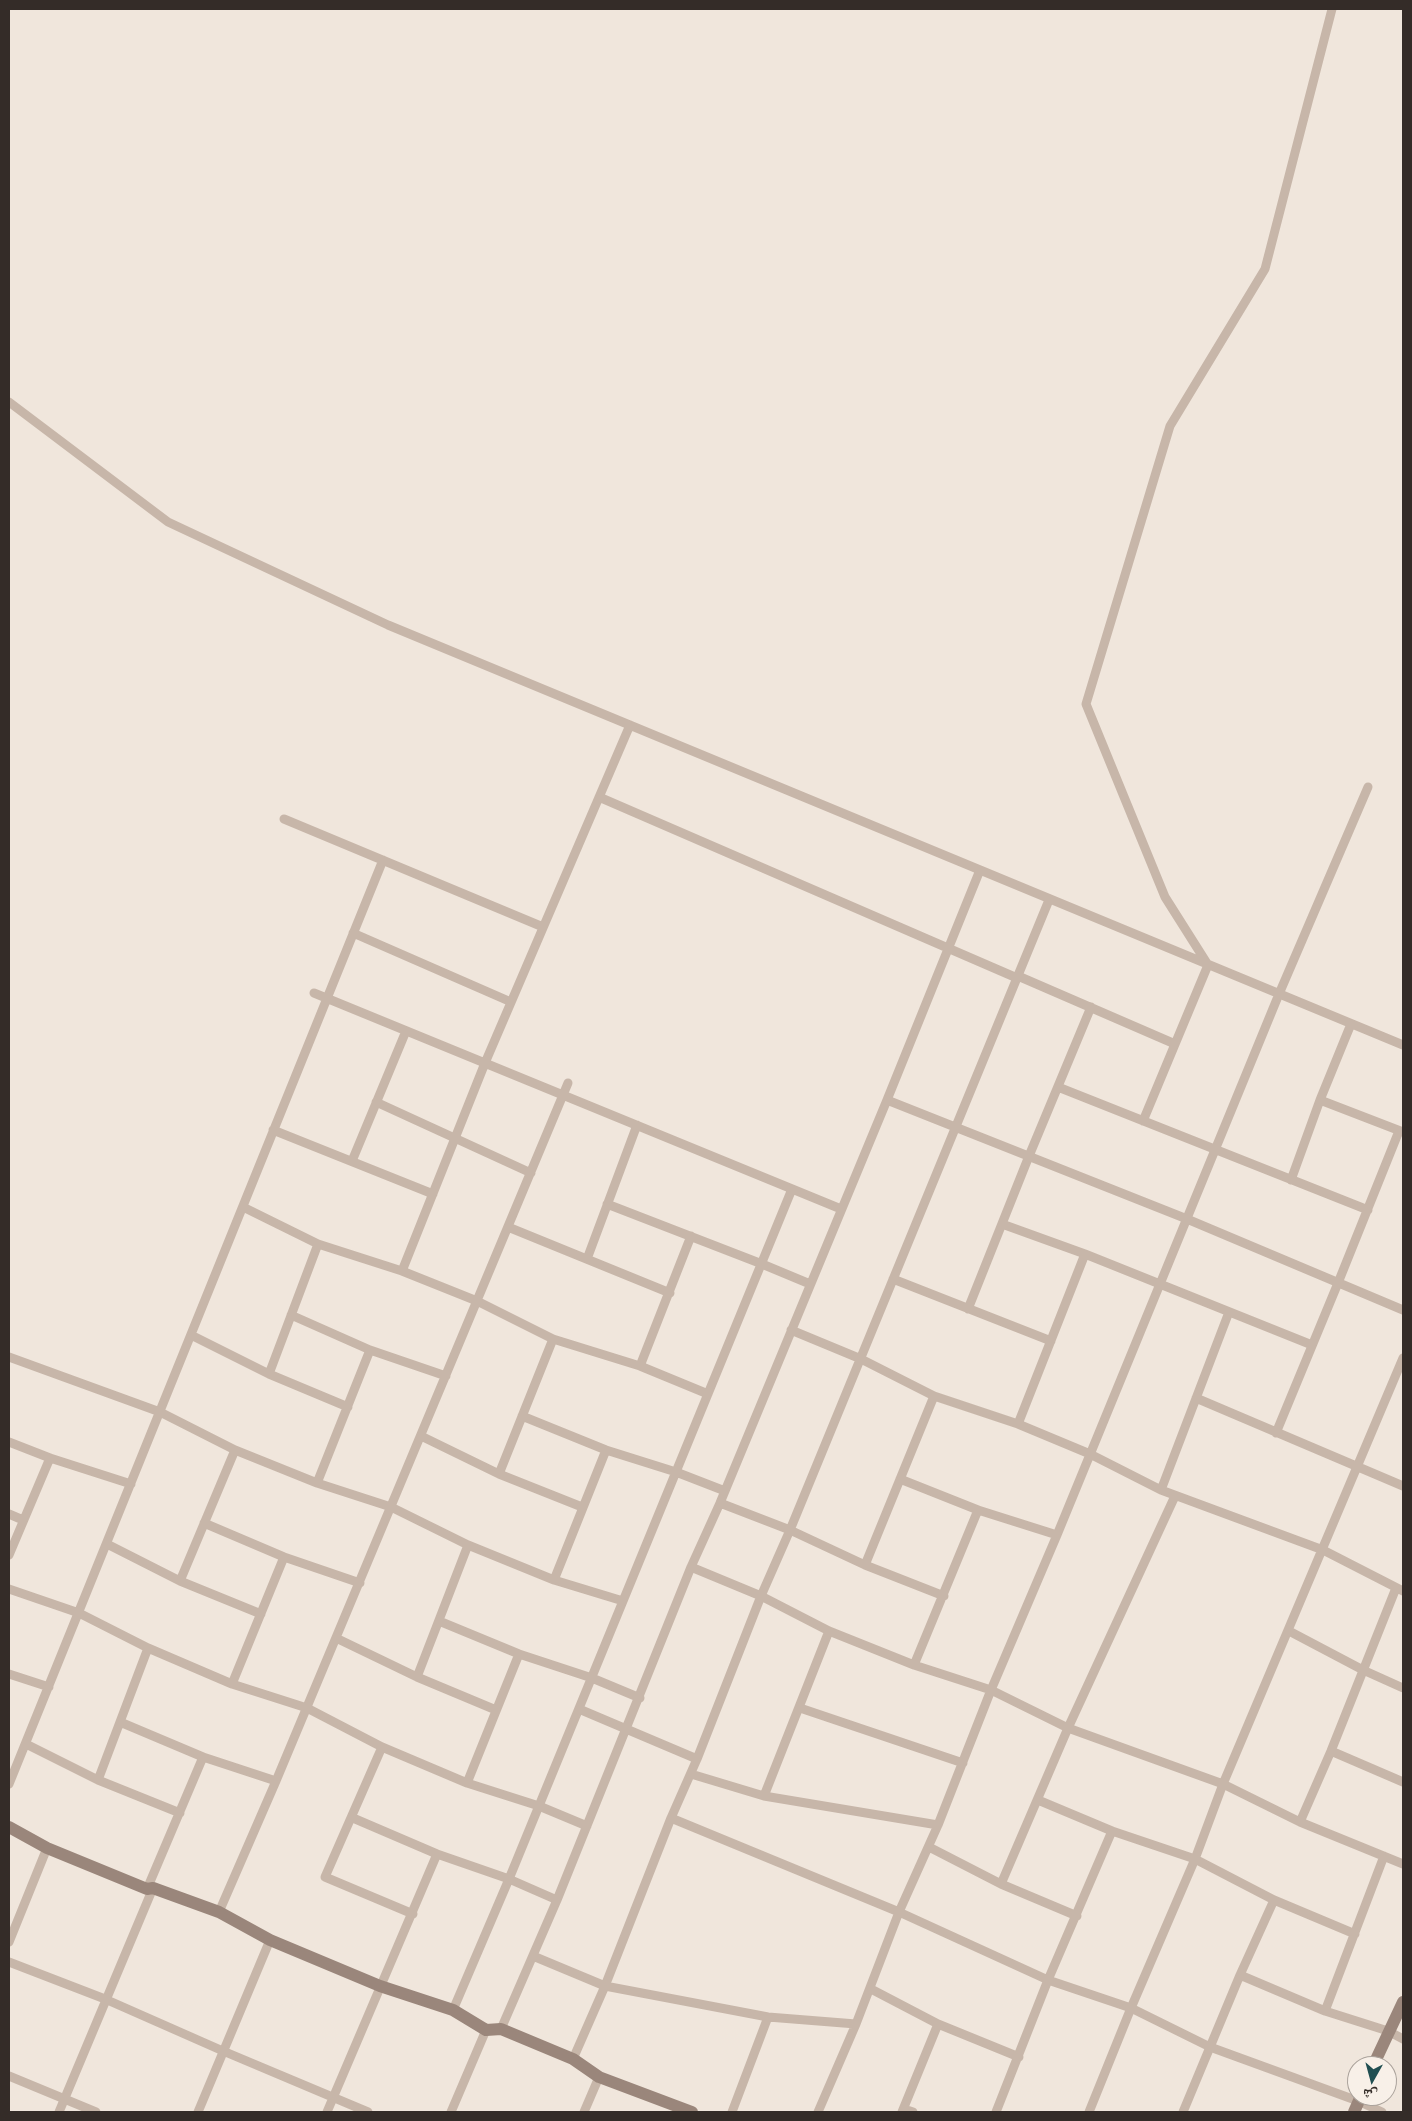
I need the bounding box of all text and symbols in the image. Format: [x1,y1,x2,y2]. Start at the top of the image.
north arrow [1347,2056,1397,2106]
text: ش [1362,2086,1379,2105]

